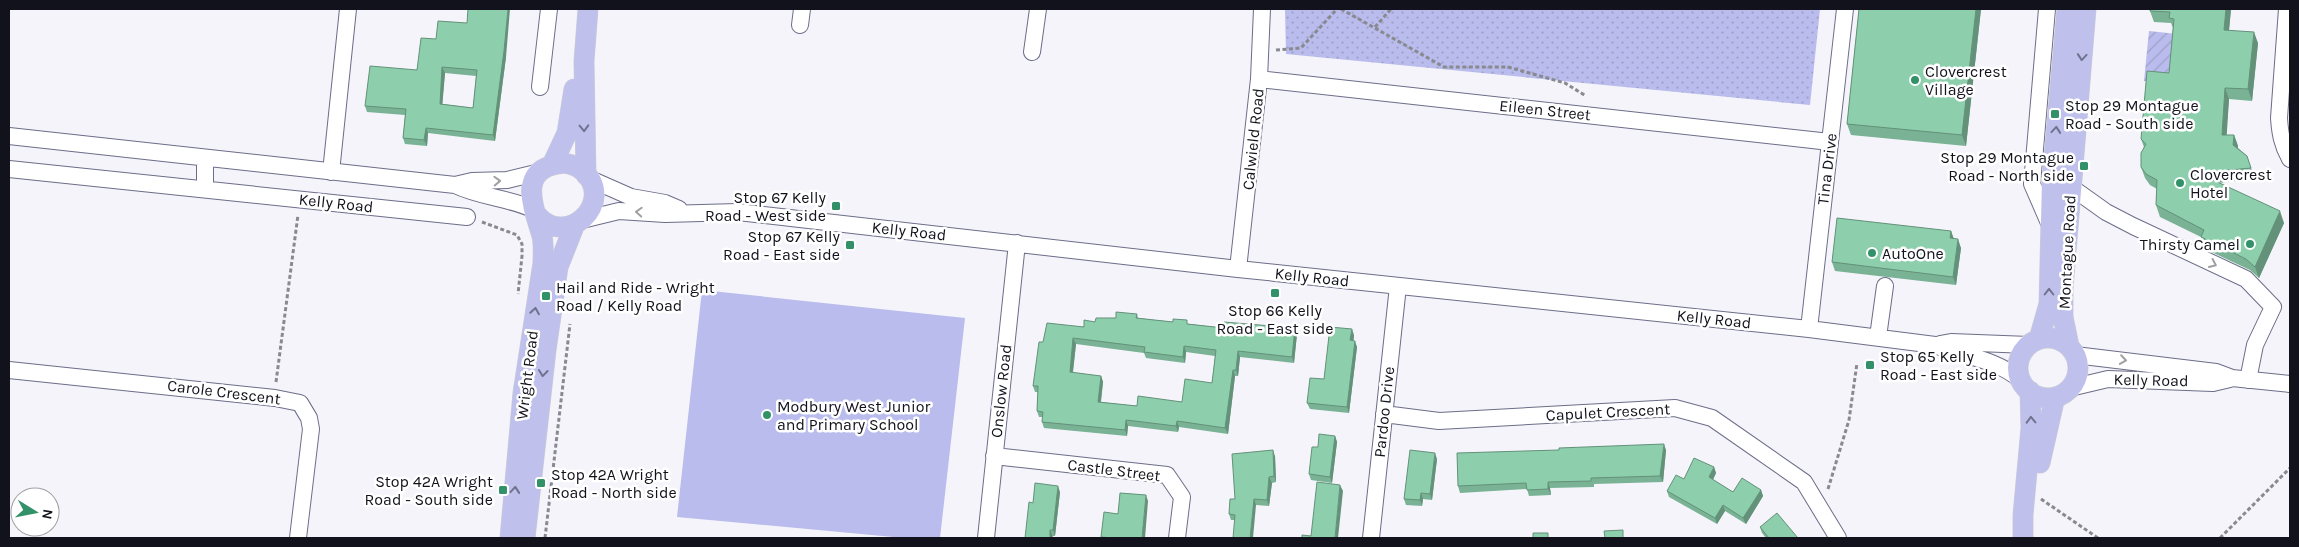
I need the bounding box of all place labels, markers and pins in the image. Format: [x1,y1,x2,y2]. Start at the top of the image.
place label: Clovercrest Village [1925,62,2007,99]
marker: Clovercrest Village [1909,74,1921,86]
place label: Stop 29 Montague Road - South side [2065,96,2199,133]
marker: Stop 29 Montague Road - South side [2049,108,2061,120]
place label: Stop 29 Montague Road - North side [1940,148,2074,185]
marker: Stop 29 Montague Road - North side [2078,160,2090,172]
place label: Clovercrest Hotel [2190,165,2272,202]
marker: Clovercrest Hotel [2174,177,2186,189]
place label: Stop 67 Kelly Road - West side [705,188,827,225]
marker: Stop 67 Kelly Road - West side [830,200,842,212]
place label: Stop 67 Kelly Road - East side [723,227,841,264]
place label: Thirsty Camel [2140,235,2240,254]
marker: Thirsty Camel [2244,238,2256,250]
marker: Stop 67 Kelly Road - East side [844,239,856,251]
place label: AutoOne [1882,244,1944,263]
marker: AutoOne [1866,247,1878,259]
place label: Hail and Ride - Wright Road / Kelly Road [556,278,715,315]
marker: Stop 66 Kelly Road - East side [1269,287,1281,299]
marker: Hail and Ride - Wright Road / Kelly Road [540,290,552,302]
place label: Stop 66 Kelly Road - East side [1217,301,1333,338]
place label: Stop 65 Kelly Road - East side [1880,347,1997,384]
marker: Stop 65 Kelly Road - East side [1864,359,1876,371]
place label: Modbury West Junior and Primary School [777,397,931,434]
marker: Modbury West Junior and Primary School [761,409,773,421]
place label: Stop 42A Wright Road - North side [551,465,677,502]
place label: Stop 42A Wright Road - South side [365,472,493,509]
marker: Stop 42A Wright Road - North side [535,477,547,489]
marker: Stop 42A Wright Road - South side [497,484,509,496]

